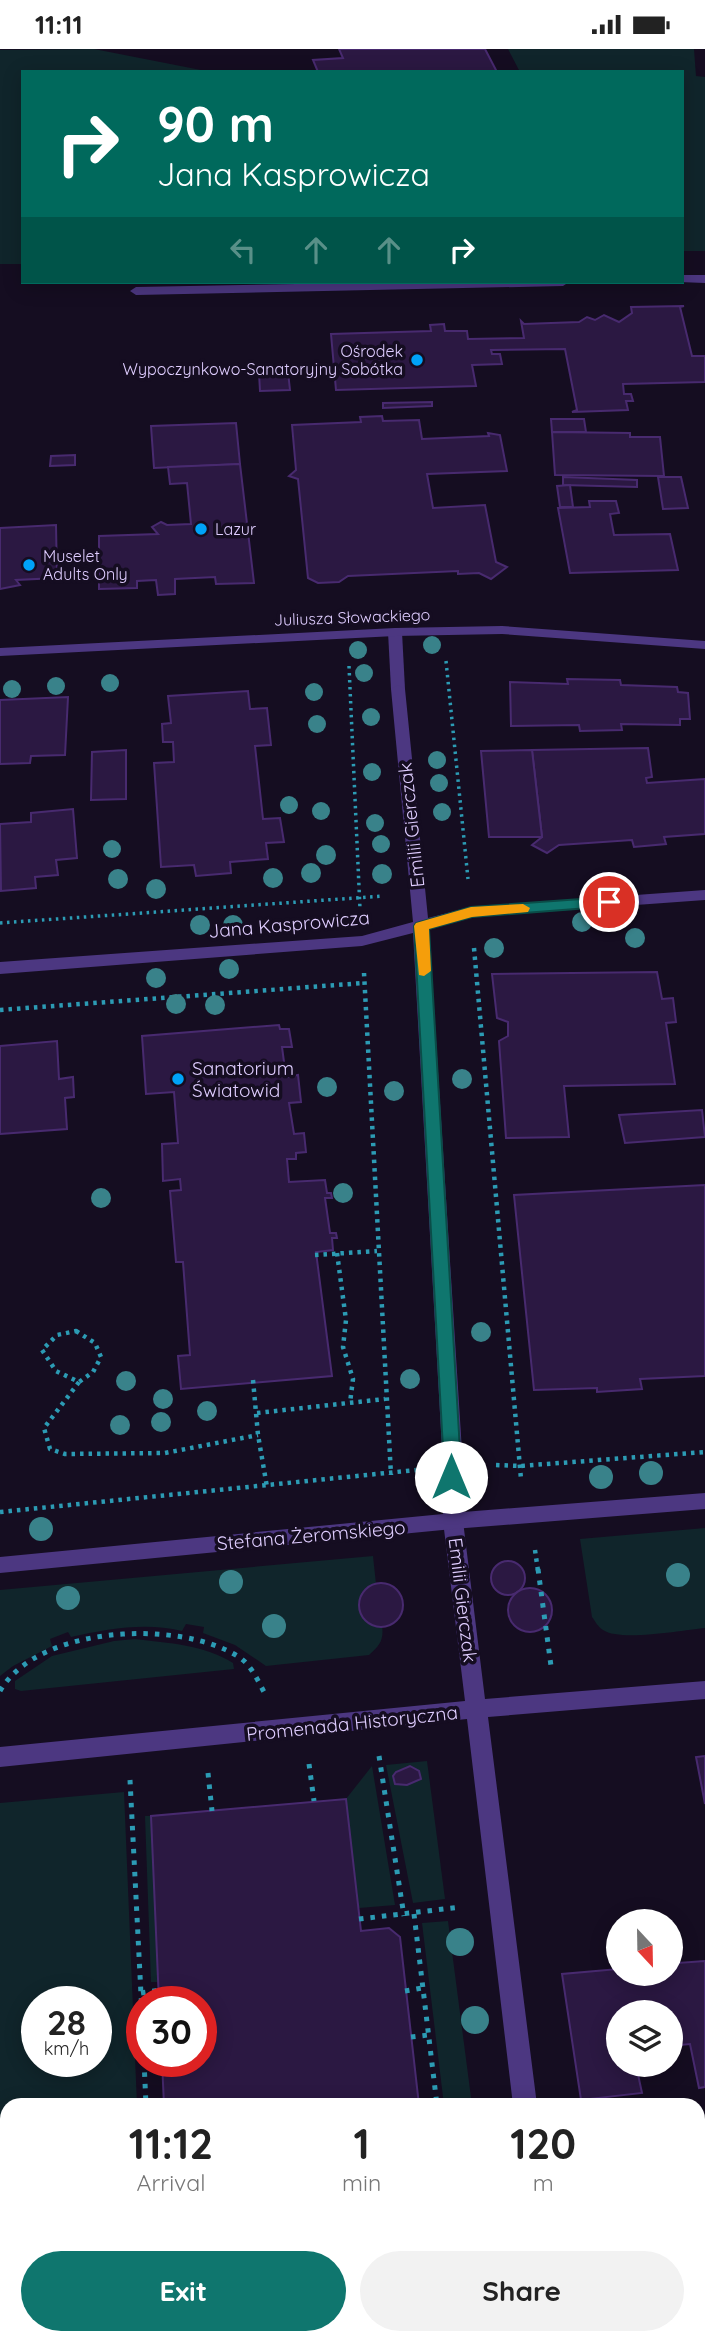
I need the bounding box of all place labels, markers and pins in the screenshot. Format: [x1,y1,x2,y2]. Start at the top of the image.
place label: Ośrodek Wypoczynkowo-Sanatoryjny Sobótka [123,341,403,379]
marker: Ośrodek Wypoczynkowo-Sanatoryjny Sobótka [409,352,425,368]
place label: Lazur [215,519,256,539]
marker: Lazur [193,521,209,537]
place label: Muselet Adults Only [43,546,128,584]
marker: Muselet Adults Only [21,557,37,573]
pin [579,872,639,932]
place label: Sanatorium Światowid [192,1056,294,1102]
marker: Sanatorium Światowid [170,1071,186,1087]

